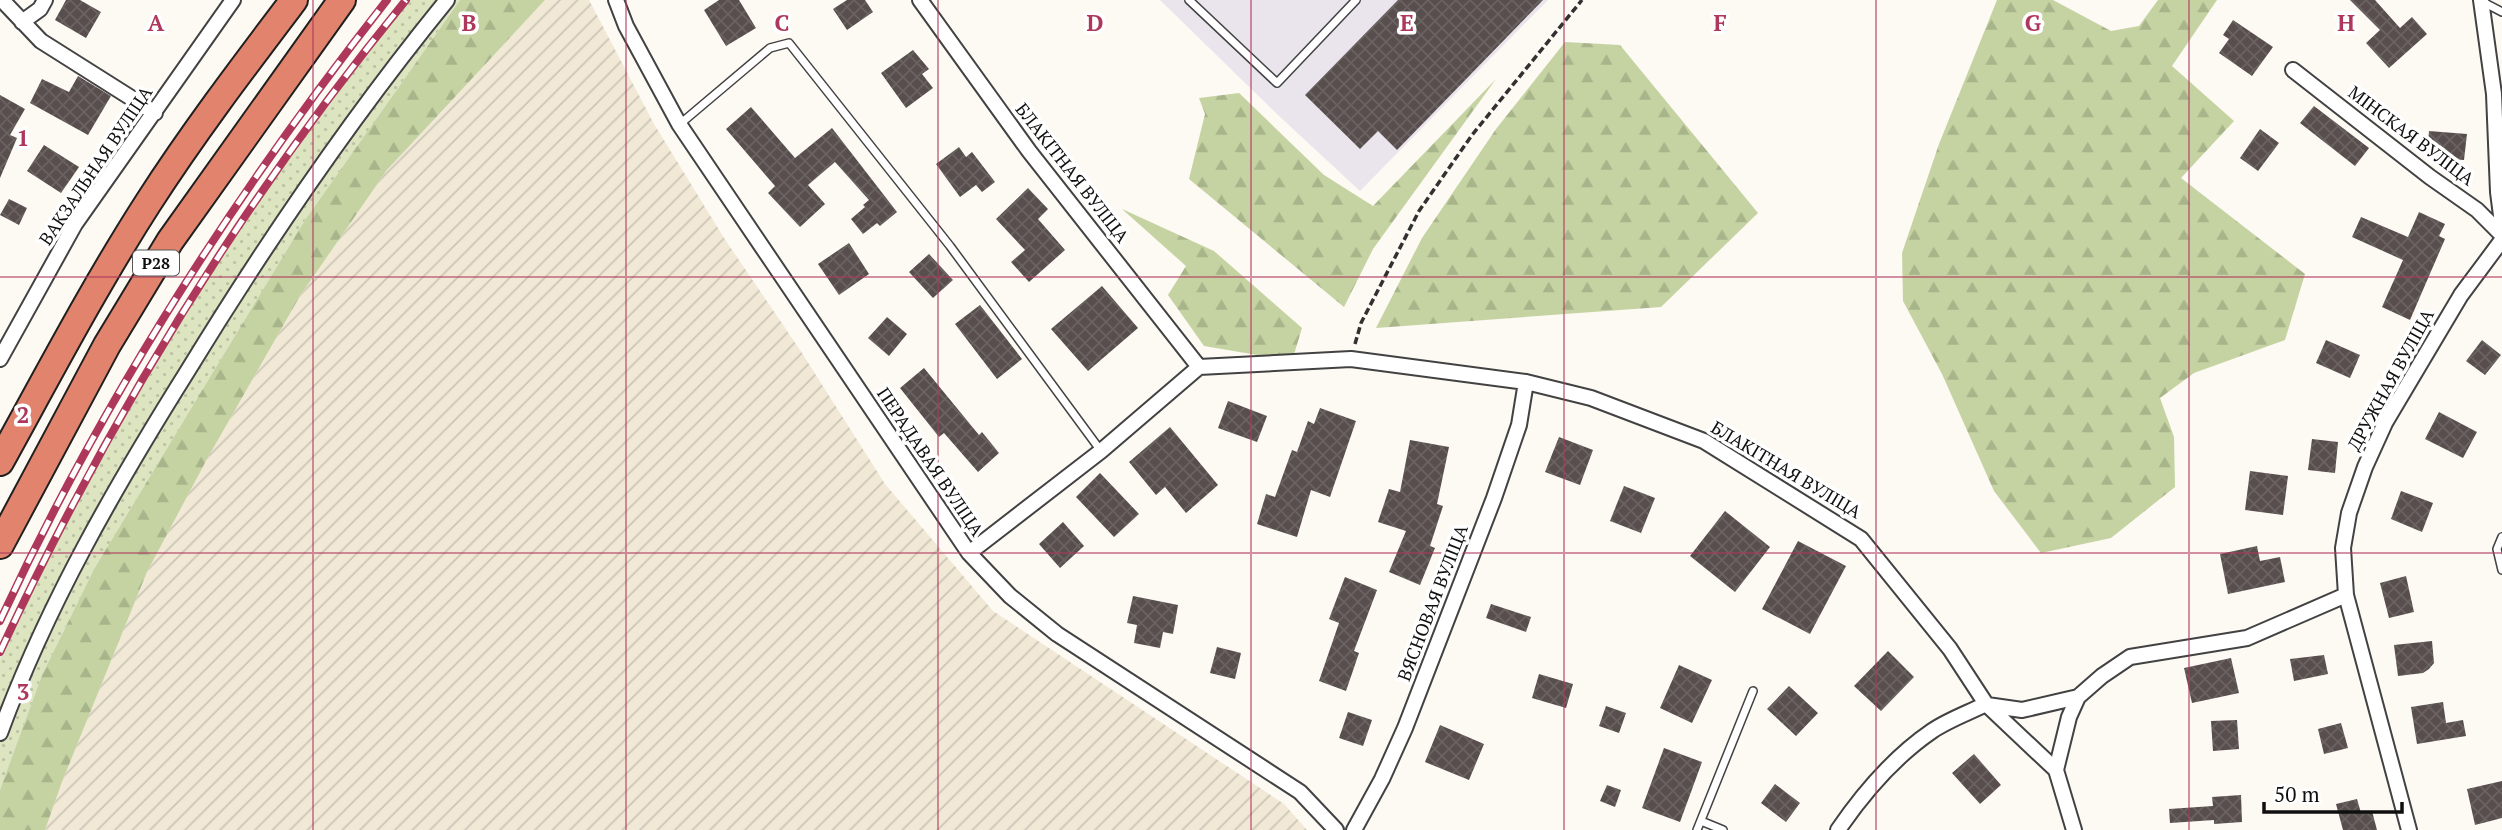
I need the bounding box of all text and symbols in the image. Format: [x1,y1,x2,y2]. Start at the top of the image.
text: A [148,7,165,38]
text: B [462,7,477,38]
text: C [775,7,790,38]
text: D [1087,7,1104,38]
text: E [1400,7,1414,38]
text: F [1713,7,1727,38]
text: G [2025,7,2042,38]
text: H [2337,7,2355,38]
street label: МІНСКАЯ ВУЛІЦА [2344,80,2480,191]
street label: ВАКЗАЛЬНАЯ ВУЛІЦА [33,81,158,250]
street label: БЛАКІТНАЯ ВУЛІЦА [1011,98,1135,248]
text: 1 [17,122,30,153]
road number: Р28 [133,250,179,276]
street label: ДРУЖНАЯ ВУЛІЦА [2341,304,2439,454]
street label: ПЕРАДАВАЯ ВУЛІЦА [872,382,990,541]
text: 2 [17,399,30,430]
street label: БЛАКІТНАЯ ВУЛІЦА [1707,415,1867,524]
street label: ВЯСНОВАЯ ВУЛІЦА [1391,520,1473,684]
text: 3 [17,676,30,707]
scale bar [2264,770,2402,814]
text: 50 m [2274,780,2320,808]

